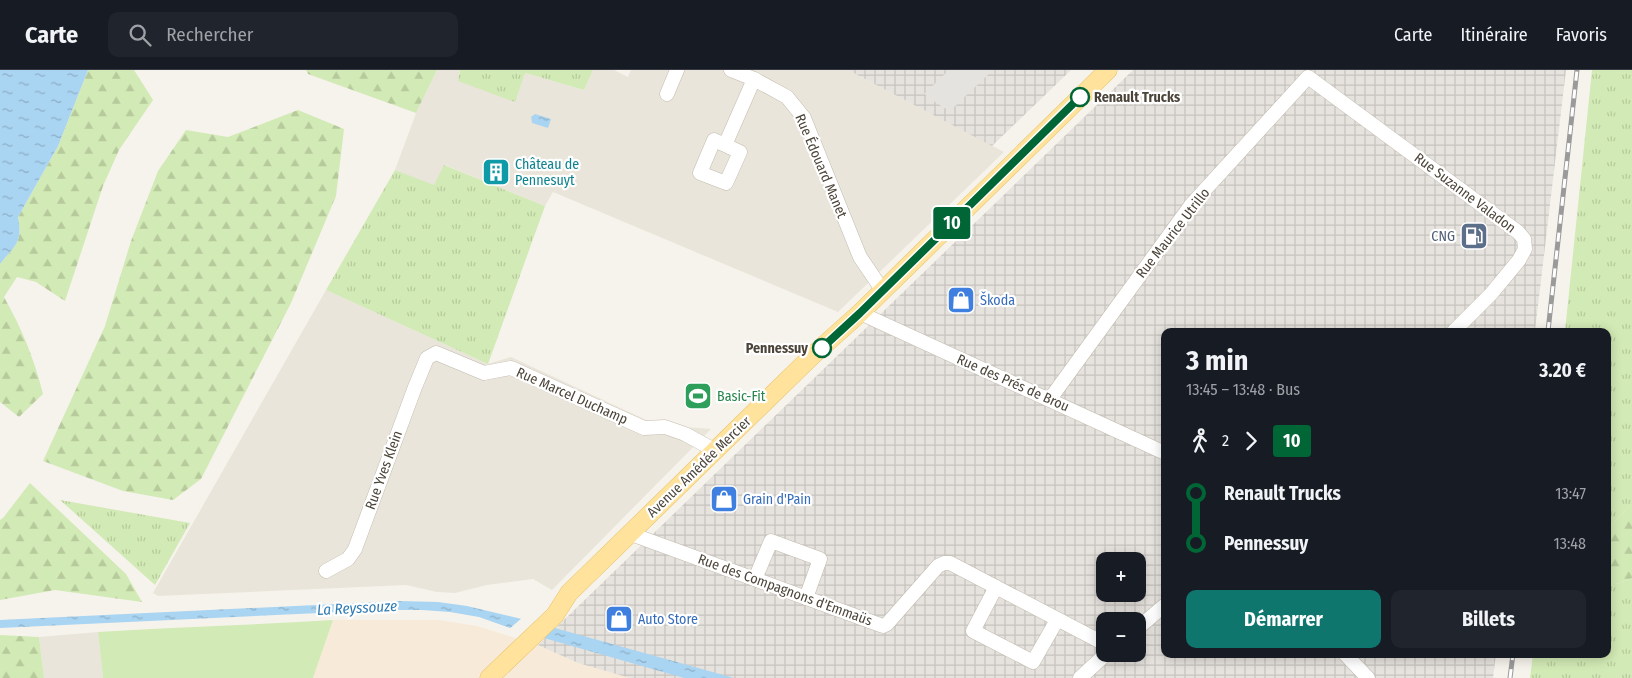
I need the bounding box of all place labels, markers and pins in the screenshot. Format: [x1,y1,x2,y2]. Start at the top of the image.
marker: Renault Trucks [1070,87,1090,107]
place label: Renault Trucks [1094,89,1180,106]
place label: Château de Pennesuyt [515,156,579,189]
building icon: Château de Pennesuyt [481,157,511,187]
fuel station icon: CNG [1459,221,1489,251]
place label: CNG [1431,228,1455,245]
shop icon: Škoda [946,285,976,315]
place label: Škoda [980,291,1015,309]
marker: Pennessuy [812,338,832,358]
place label: Pennessuy [746,340,808,357]
sports icon: Basic-Fit [683,381,713,411]
place label: Basic-Fit [717,388,766,405]
shop icon: Grain d'Pain [709,484,739,514]
place label: Grain d'Pain [743,491,811,508]
shop icon: Auto Store [604,604,634,634]
place label: Auto Store [638,611,698,628]

